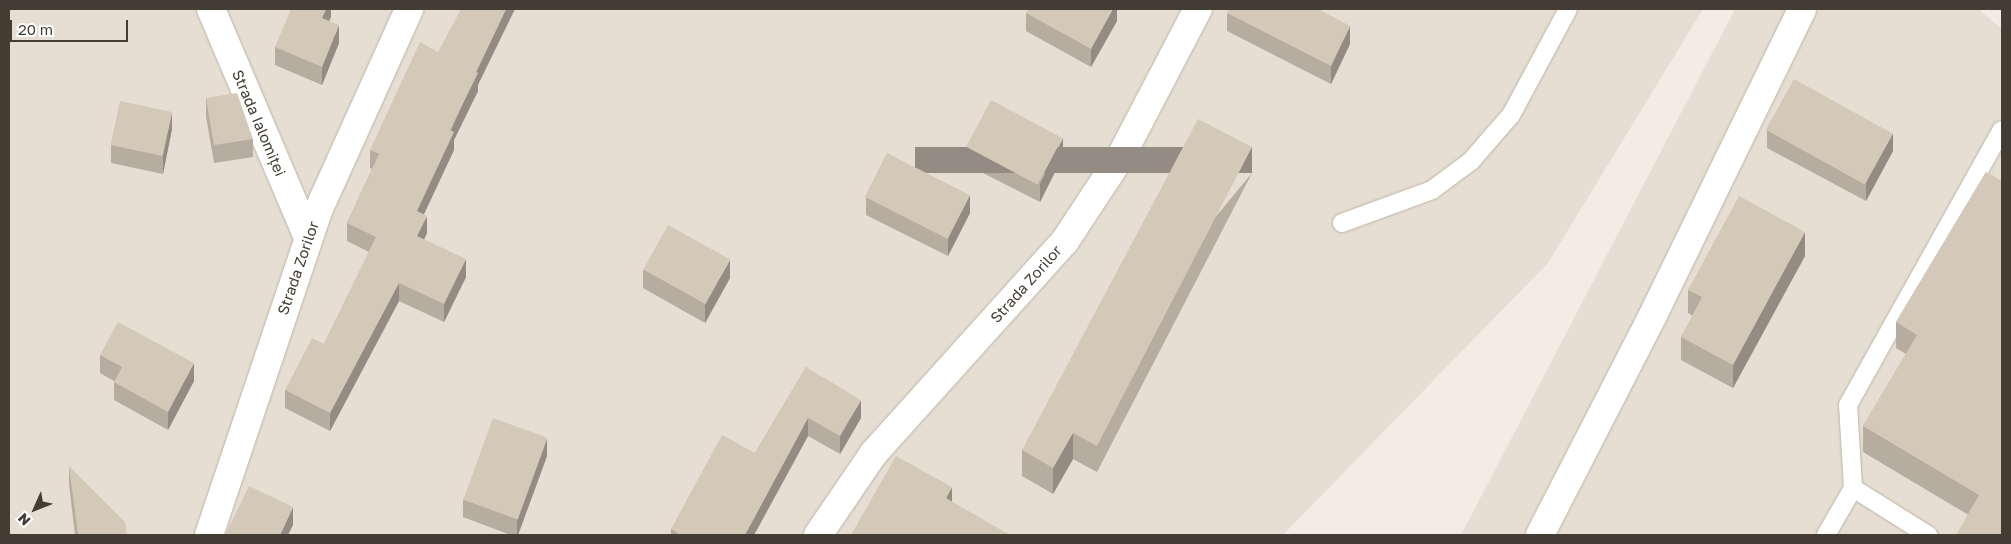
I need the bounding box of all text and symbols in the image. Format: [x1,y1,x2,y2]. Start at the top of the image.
scale bar [12,10,130,42]
text: 20 m [18,20,53,38]
street label: Strada Ialomiței [228,67,290,179]
street label: Strada Zorilor [274,219,322,317]
street label: Strada Zorilor [987,242,1065,326]
north arrow [10,484,60,534]
text: N [14,510,34,530]

